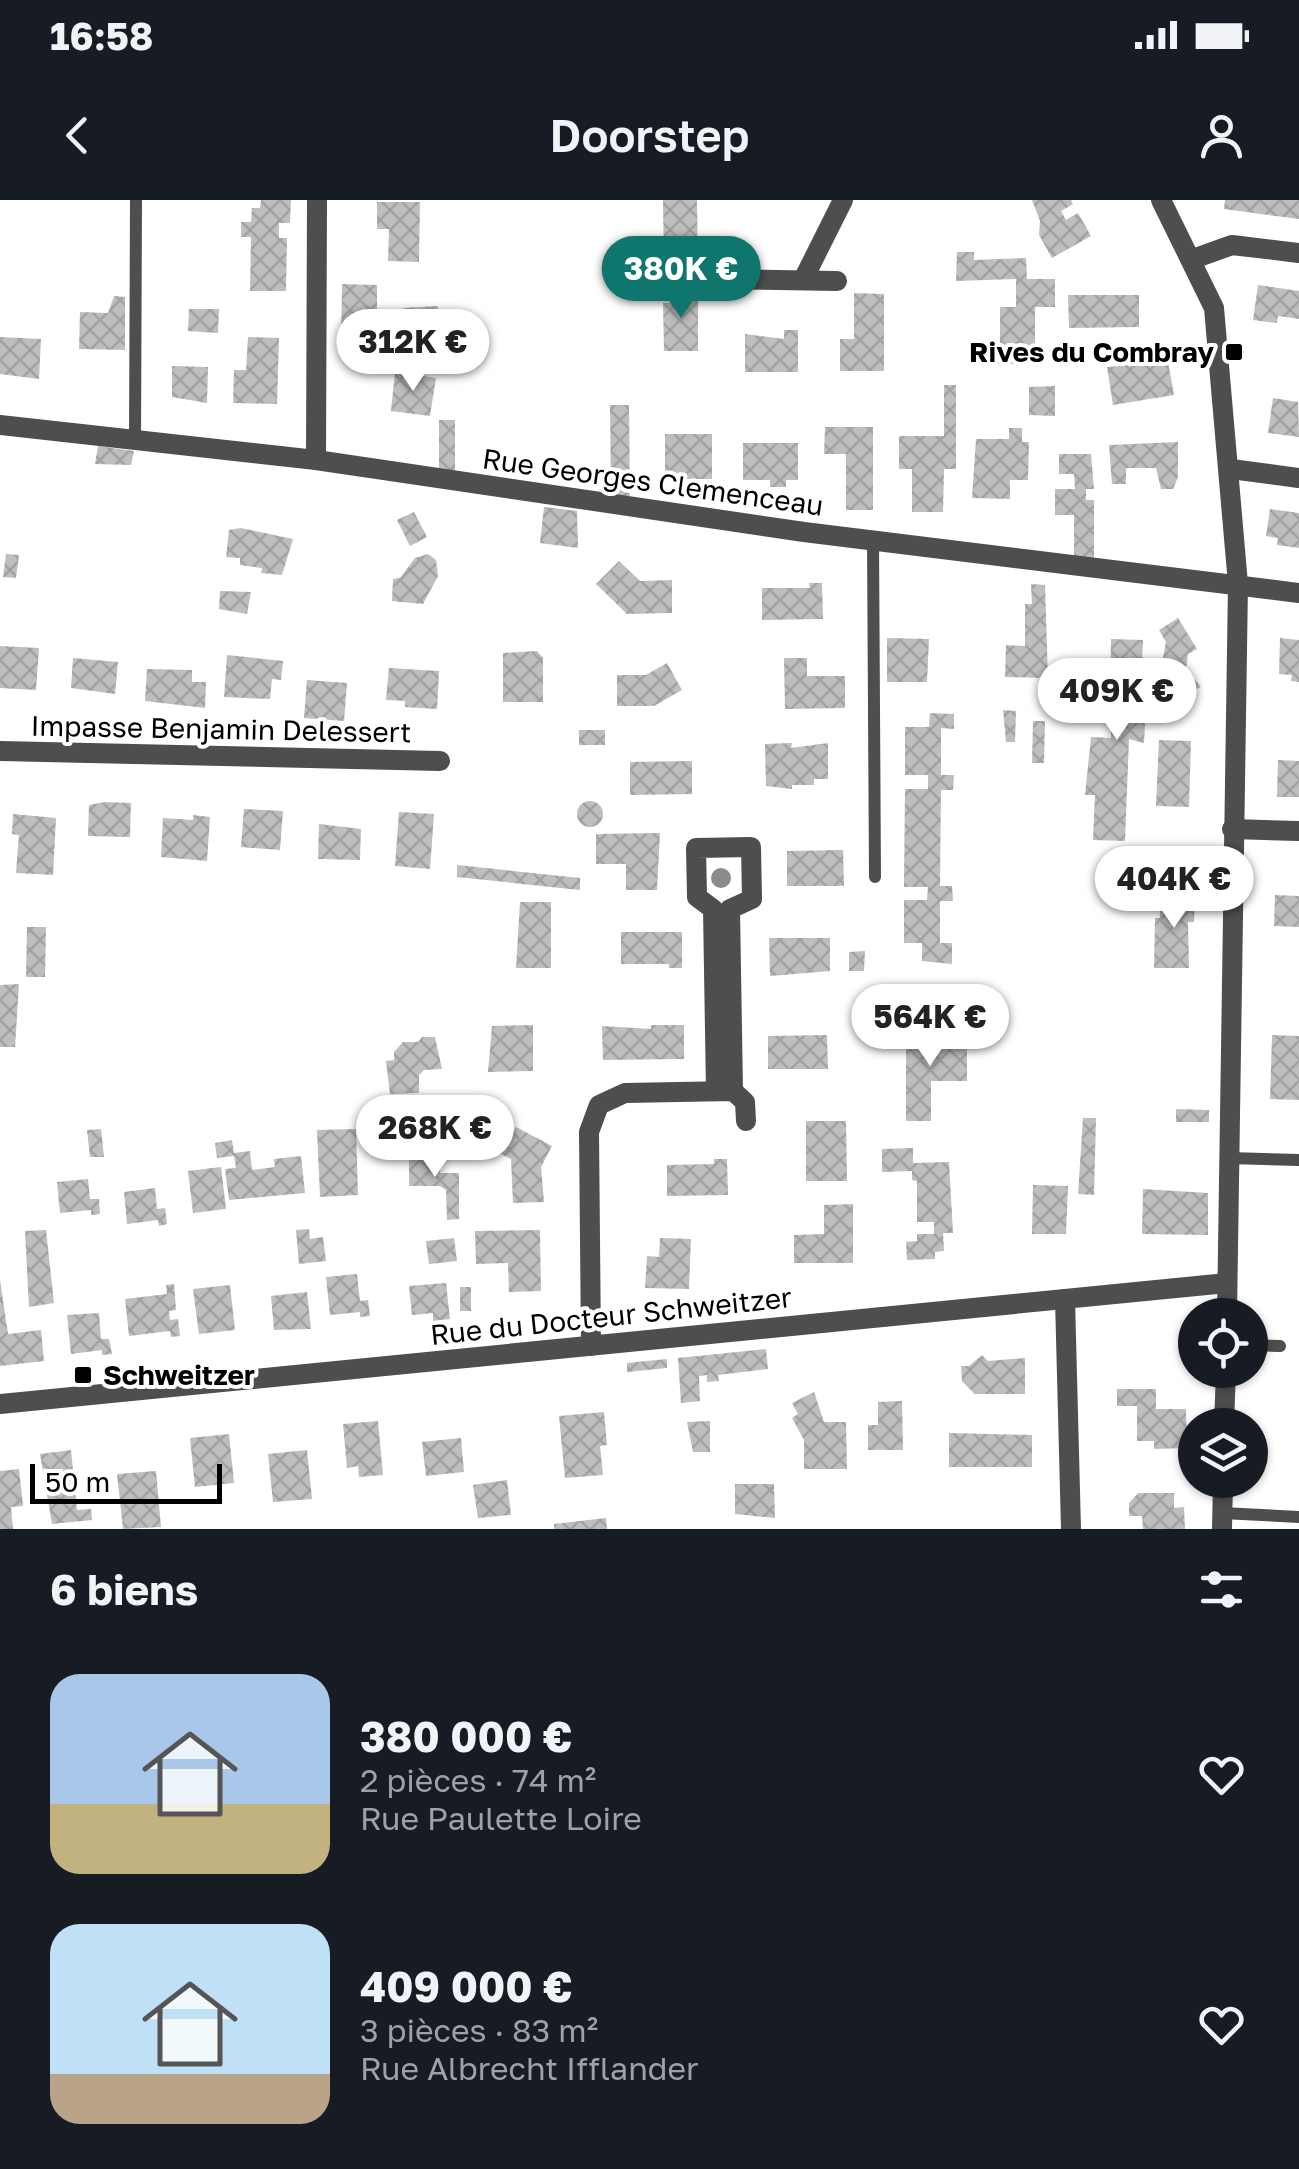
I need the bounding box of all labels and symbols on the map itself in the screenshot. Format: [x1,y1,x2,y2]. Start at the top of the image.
pin: 380K € [600,236,762,321]
pin: 312K € [332,309,494,394]
place label: Rives du Combray [969,335,1214,368]
marker: Rives du Combray [1223,341,1245,363]
street label: Rue Georges Clemenceau [481,441,826,522]
pin: 409K € [1036,658,1198,743]
street label: Impasse Benjamin Delessert [30,709,412,748]
pin: 404K € [1093,846,1255,931]
pin: 564K € [849,984,1011,1069]
pin: 268K € [354,1095,516,1180]
street label: Rue du Docteur Schweitzer [429,1280,793,1351]
place label: Schweitzer [103,1358,255,1391]
marker: Schweitzer [72,1364,94,1386]
scale bar [30,1459,222,1504]

